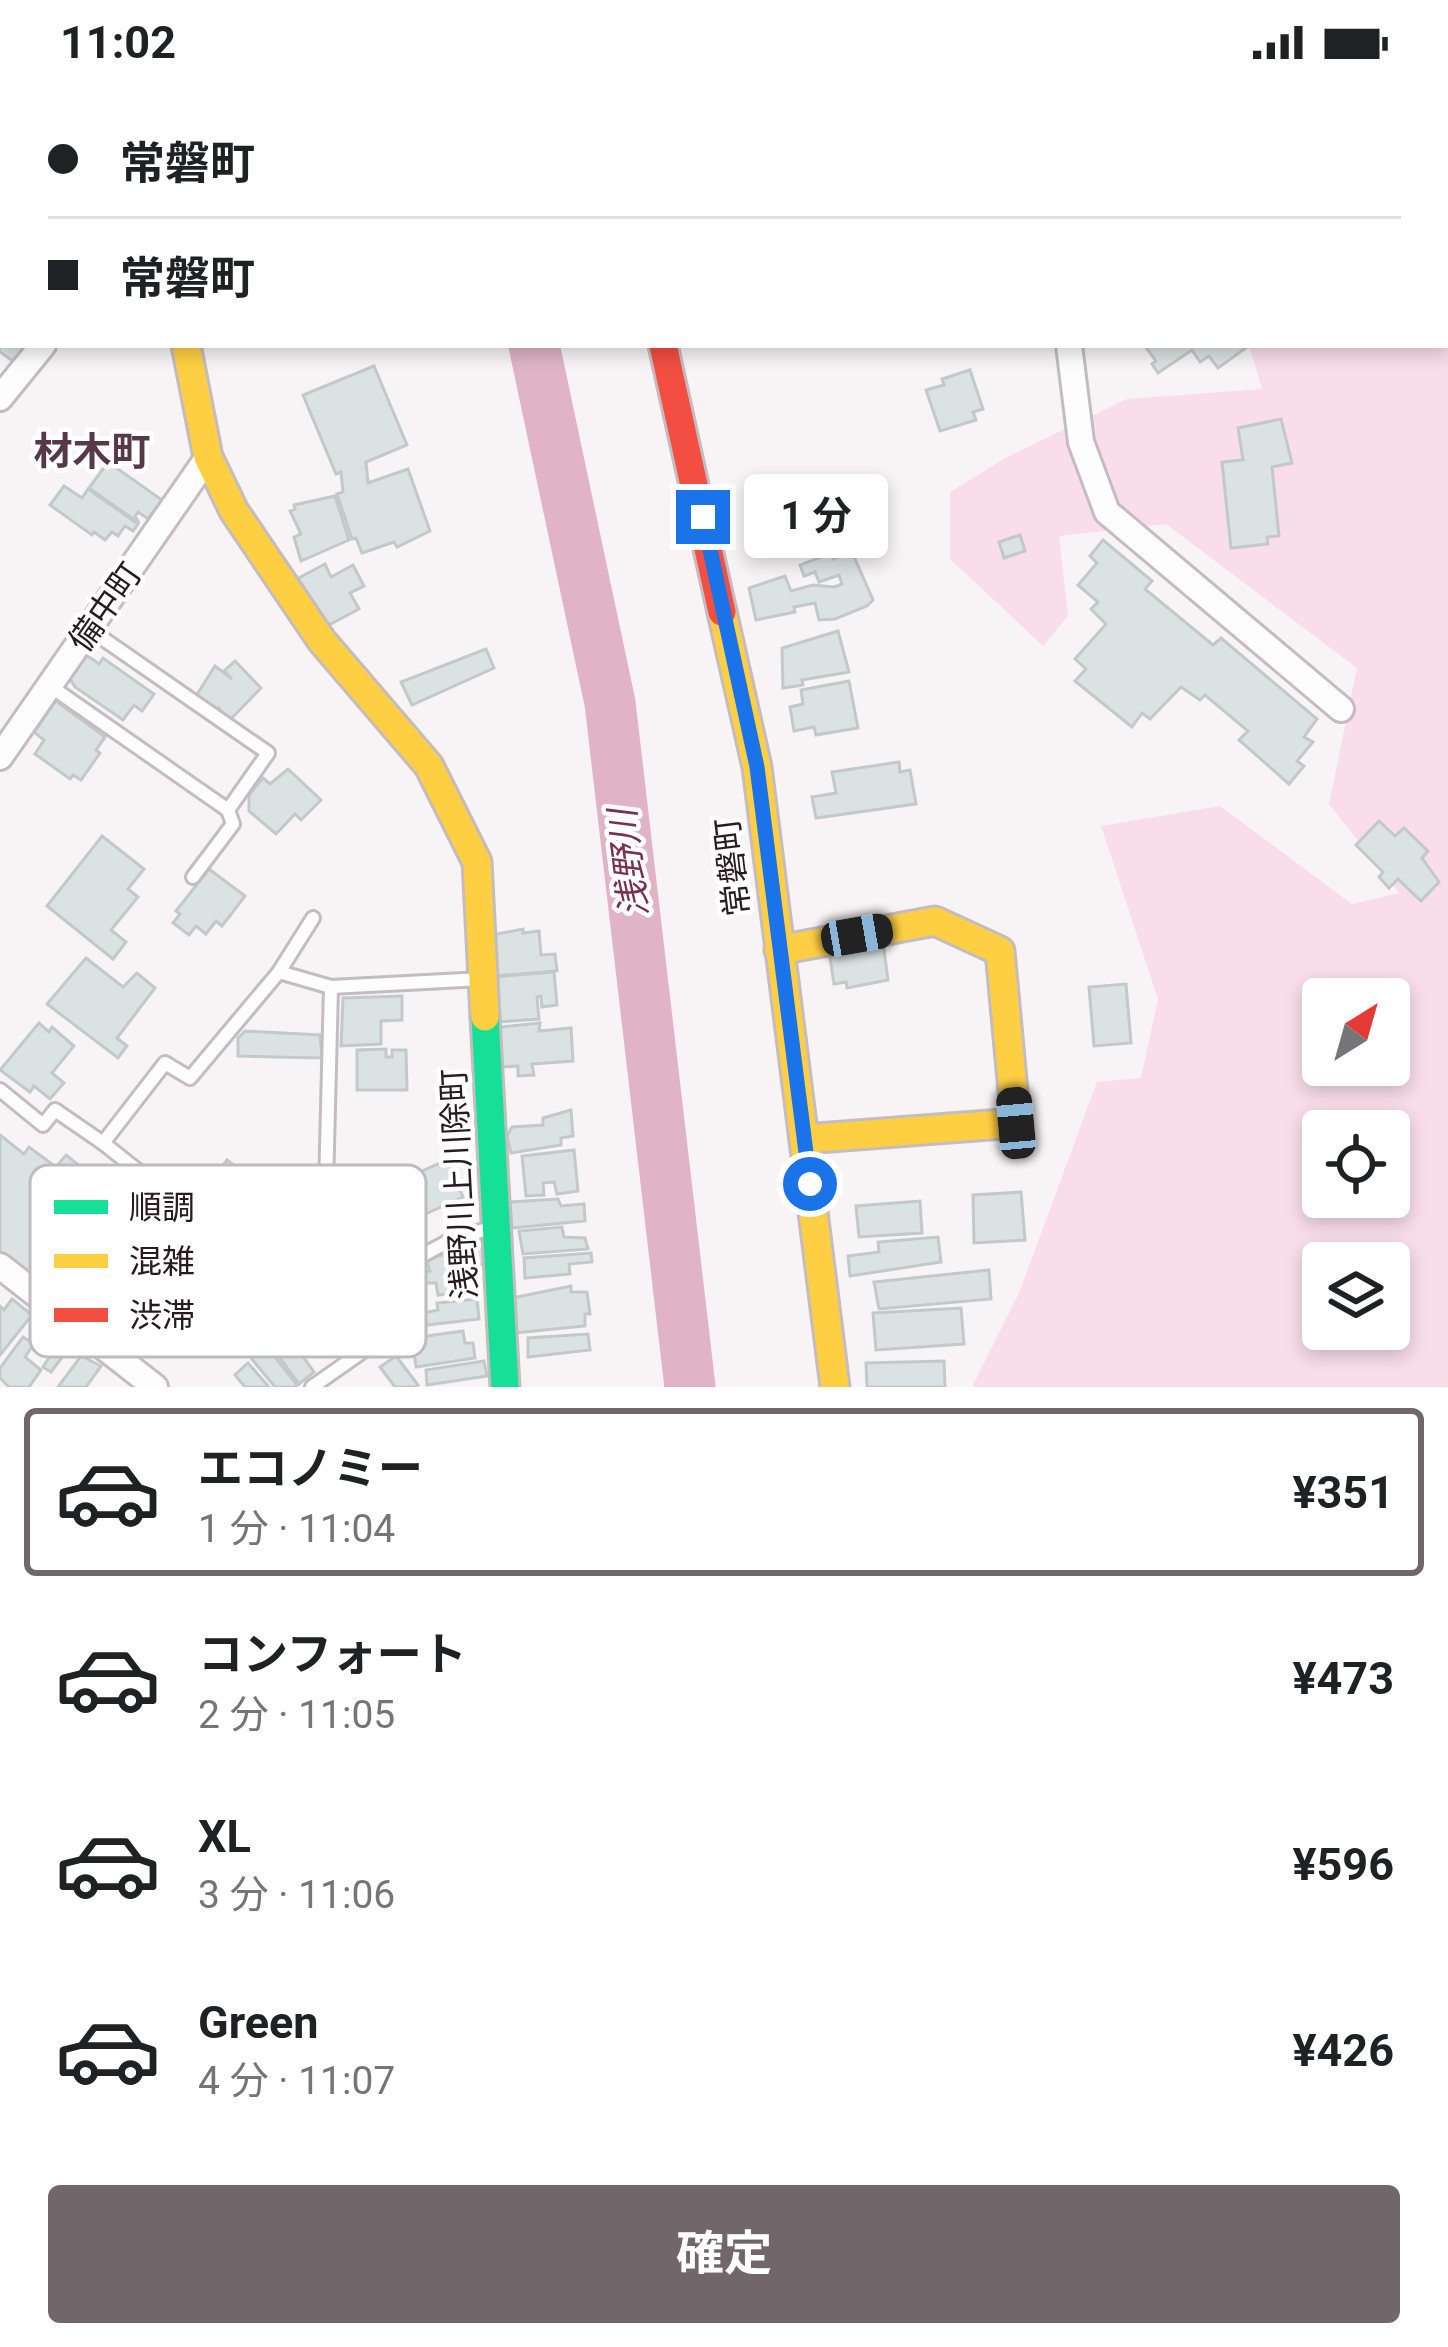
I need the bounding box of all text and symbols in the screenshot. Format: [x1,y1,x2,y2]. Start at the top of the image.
text: 11:02 [60,16,176,69]
text: 常磐町 [120,137,255,190]
text: 常磐町 [120,252,255,305]
district label: 材木町 [33,429,151,475]
callout: 1 分 [745,475,889,559]
route end [676,490,730,544]
text: 1 分 [780,493,852,539]
street label: 備中町 [61,555,149,659]
water label: 浅野川 [601,803,656,919]
street label: 常磐町 [707,815,757,919]
car [818,911,896,959]
north arrow [1302,978,1410,1086]
map controls [1302,978,1410,1350]
street label: 浅野川上川除町 [433,1068,485,1300]
car [995,1086,1037,1160]
button: locate [1302,1110,1410,1218]
route start [783,1157,837,1211]
legend [30,1165,426,1357]
text: 順調 [129,1188,195,1227]
text: 混雑 [129,1242,195,1281]
button: layers [1302,1242,1410,1350]
text: 渋滞 [129,1296,195,1335]
icon: car [54,1438,162,1546]
text: エコノミー [198,1442,423,1495]
text: ¥351 [1292,1466,1394,1519]
text: 1 分 · 11:04 [198,1506,395,1552]
icon: car [54,1624,162,1732]
text: コンフォート [198,1628,467,1681]
text: ¥473 [1292,1652,1394,1705]
text: 2 分 · 11:05 [198,1692,395,1738]
icon: car [54,1810,162,1918]
text: XL [198,1810,251,1863]
text: ¥596 [1292,1838,1394,1891]
text: 3 分 · 11:06 [198,1872,395,1918]
icon: car [54,1996,162,2104]
text: Green [198,1996,319,2049]
text: ¥426 [1292,2024,1394,2077]
text: 4 分 · 11:07 [198,2058,395,2104]
button: 確定 [48,2185,1400,2323]

